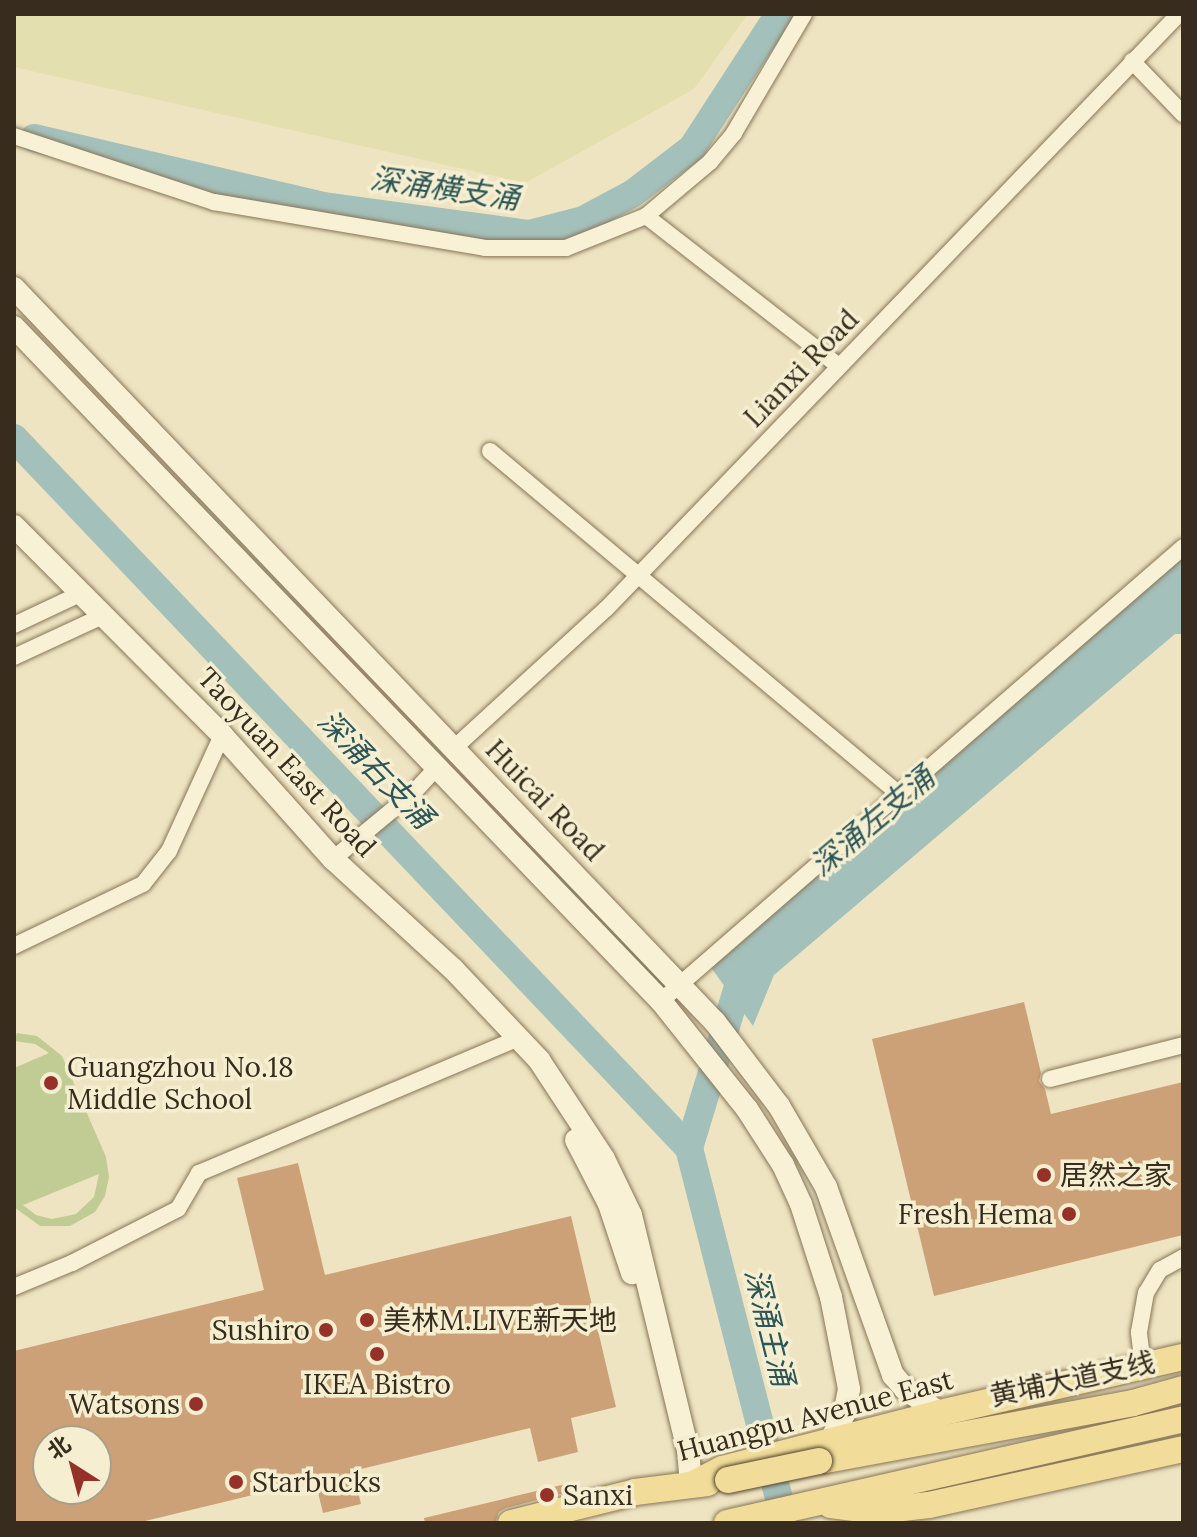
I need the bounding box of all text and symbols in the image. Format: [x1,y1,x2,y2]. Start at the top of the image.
water label: 深涌横支涌 [368,160,522,216]
street label: Lianxi Road [737,302,865,434]
street label: Taoyuan East Road [191,661,383,863]
water label: 深涌右支涌 [311,703,441,835]
street label: Huicai Road [479,732,611,868]
water label: 深涌左支涌 [803,759,941,883]
place label: Guangzhou No.18 Middle School [67,1050,294,1116]
marker: Guangzhou No.18 Middle School [42,1074,60,1092]
place label: 居然之家 [1060,1158,1172,1192]
marker: 居然之家 [1035,1166,1053,1184]
place label: Fresh Hema [898,1197,1053,1231]
marker: Fresh Hema [1060,1205,1078,1223]
water label: 深涌主涌 [738,1264,802,1390]
place label: 美林M.LIVE新天地 [383,1303,617,1337]
marker: 美林M.LIVE新天地 [358,1311,376,1329]
place label: Sushiro [212,1313,310,1347]
marker: Sushiro [317,1321,335,1339]
marker: IKEA Bistro [368,1345,386,1363]
street label: 黄埔大道支线 [986,1345,1158,1413]
street label: Huangpu Avenue East [674,1362,956,1468]
place label: IKEA Bistro [303,1367,451,1401]
place label: Watsons [69,1387,180,1421]
marker: Watsons [187,1395,205,1413]
north arrow [32,1425,112,1505]
text: 北 [42,1429,76,1465]
place label: Starbucks [252,1465,381,1499]
marker: Starbucks [227,1473,245,1491]
place label: Sanxi [563,1478,633,1512]
marker: Sanxi [538,1486,556,1504]

